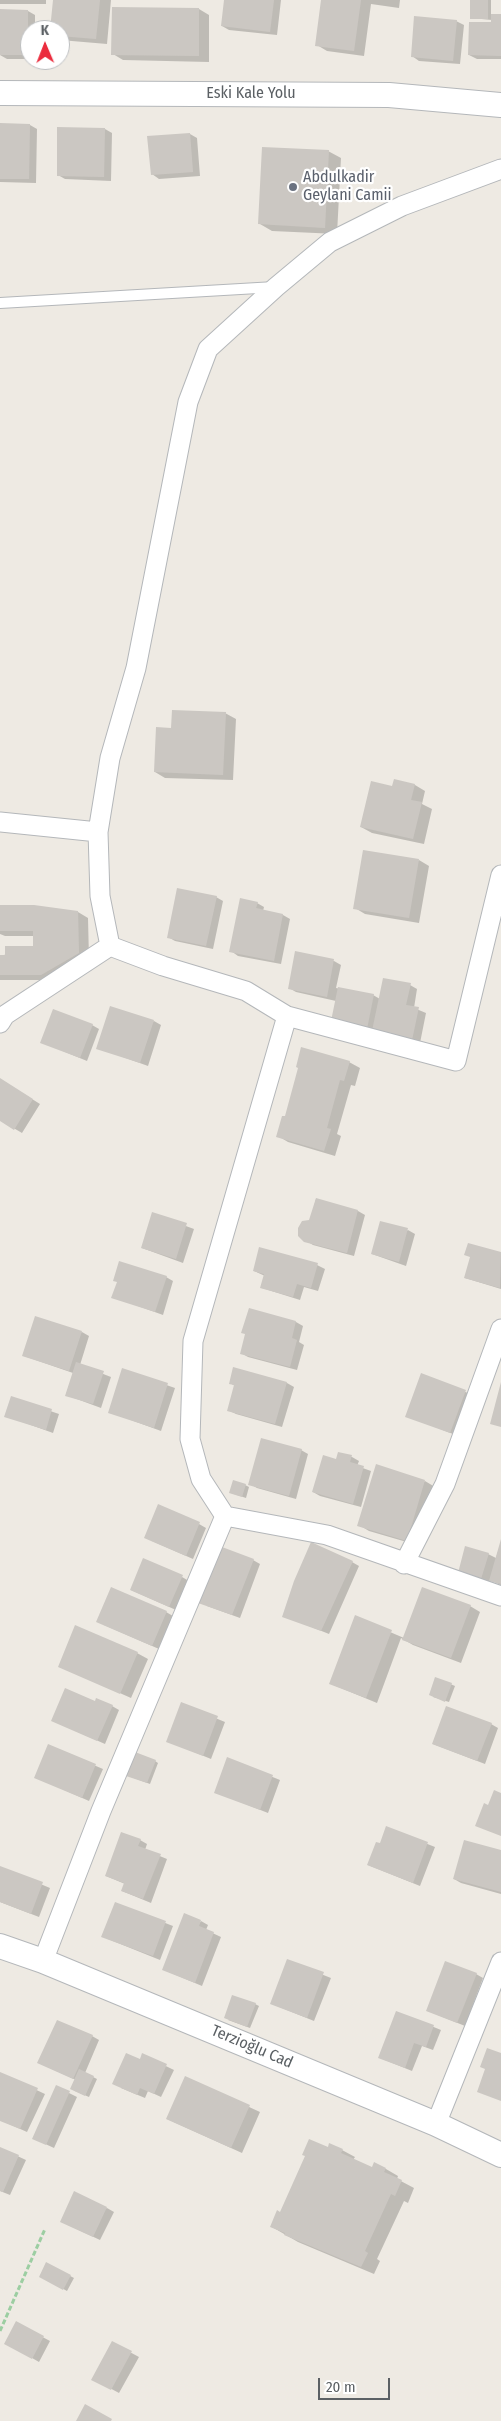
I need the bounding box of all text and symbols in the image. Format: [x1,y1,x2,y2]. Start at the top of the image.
north arrow [20,20,70,70]
text: K [41,22,49,39]
street label: Eski Kale Yolu [206,84,296,104]
place label: Abdulkadir Geylani Camii [303,168,392,206]
marker: Abdulkadir Geylani Camii [287,181,299,193]
street label: Terzioğlu Cad [208,2021,296,2073]
scale bar [321,2368,394,2400]
text: 20 m [326,2378,356,2396]

